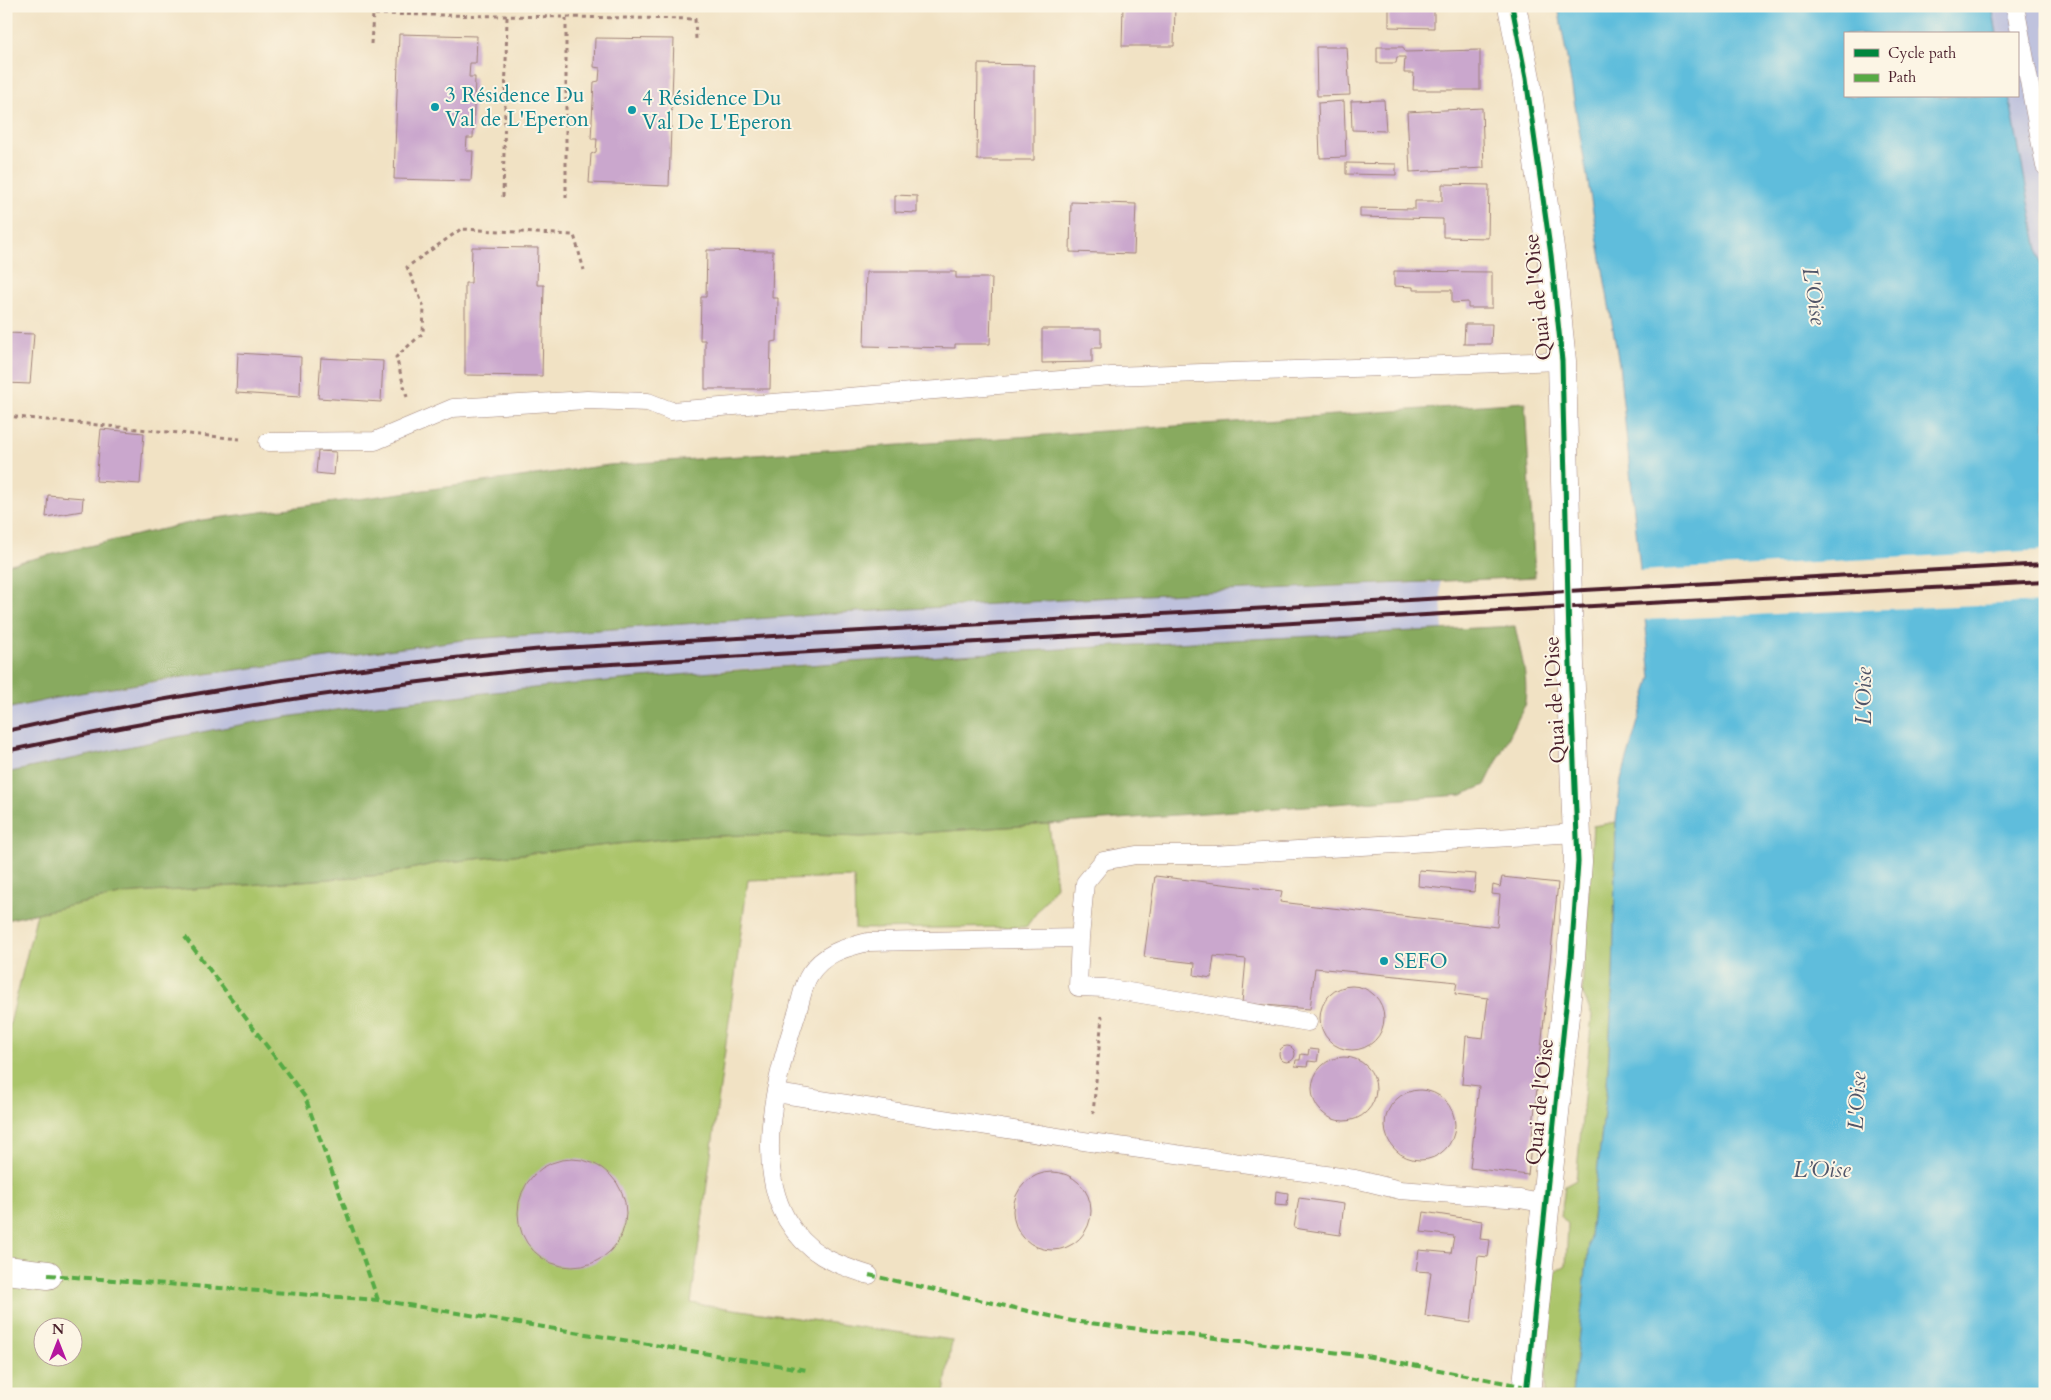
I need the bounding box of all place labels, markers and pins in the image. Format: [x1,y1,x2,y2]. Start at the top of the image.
place label: 3 Résidence Du Val de L'Eperon [445,81,589,134]
place label: 4 Résidence Du Val De L'Eperon [642,84,792,137]
marker: 3 Résidence Du Val de L'Eperon [429,101,441,113]
marker: 4 Résidence Du Val De L'Eperon [626,104,638,116]
place label: SEFO [1394,947,1448,976]
marker: SEFO [1378,955,1390,967]

